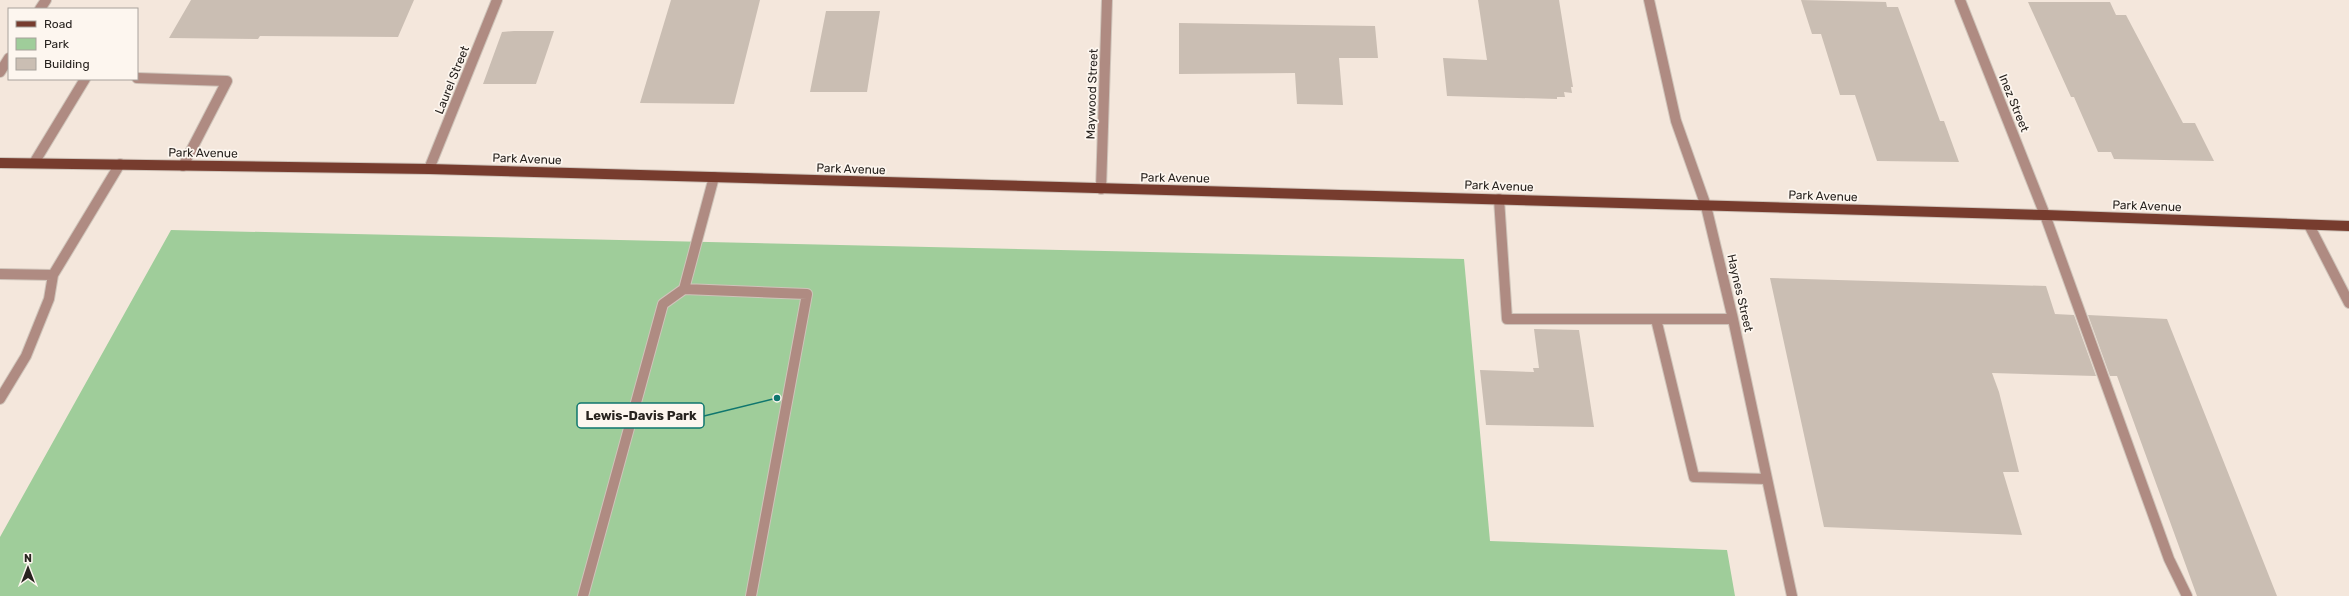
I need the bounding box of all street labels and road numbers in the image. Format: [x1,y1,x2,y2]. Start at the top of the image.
street label: Laurel Street [432,44,472,116]
street label: Maywood Street [1083,48,1101,140]
street label: Inez Street [1996,72,2032,134]
street label: Park Avenue [168,145,238,161]
street label: Park Avenue [492,151,562,167]
street label: Park Avenue [816,161,886,177]
street label: Park Avenue [1140,170,1210,186]
street label: Park Avenue [1464,178,1534,194]
street label: Park Avenue [1788,188,1858,204]
street label: Park Avenue [2112,198,2182,214]
street label: Haynes Street [1724,253,1756,334]

